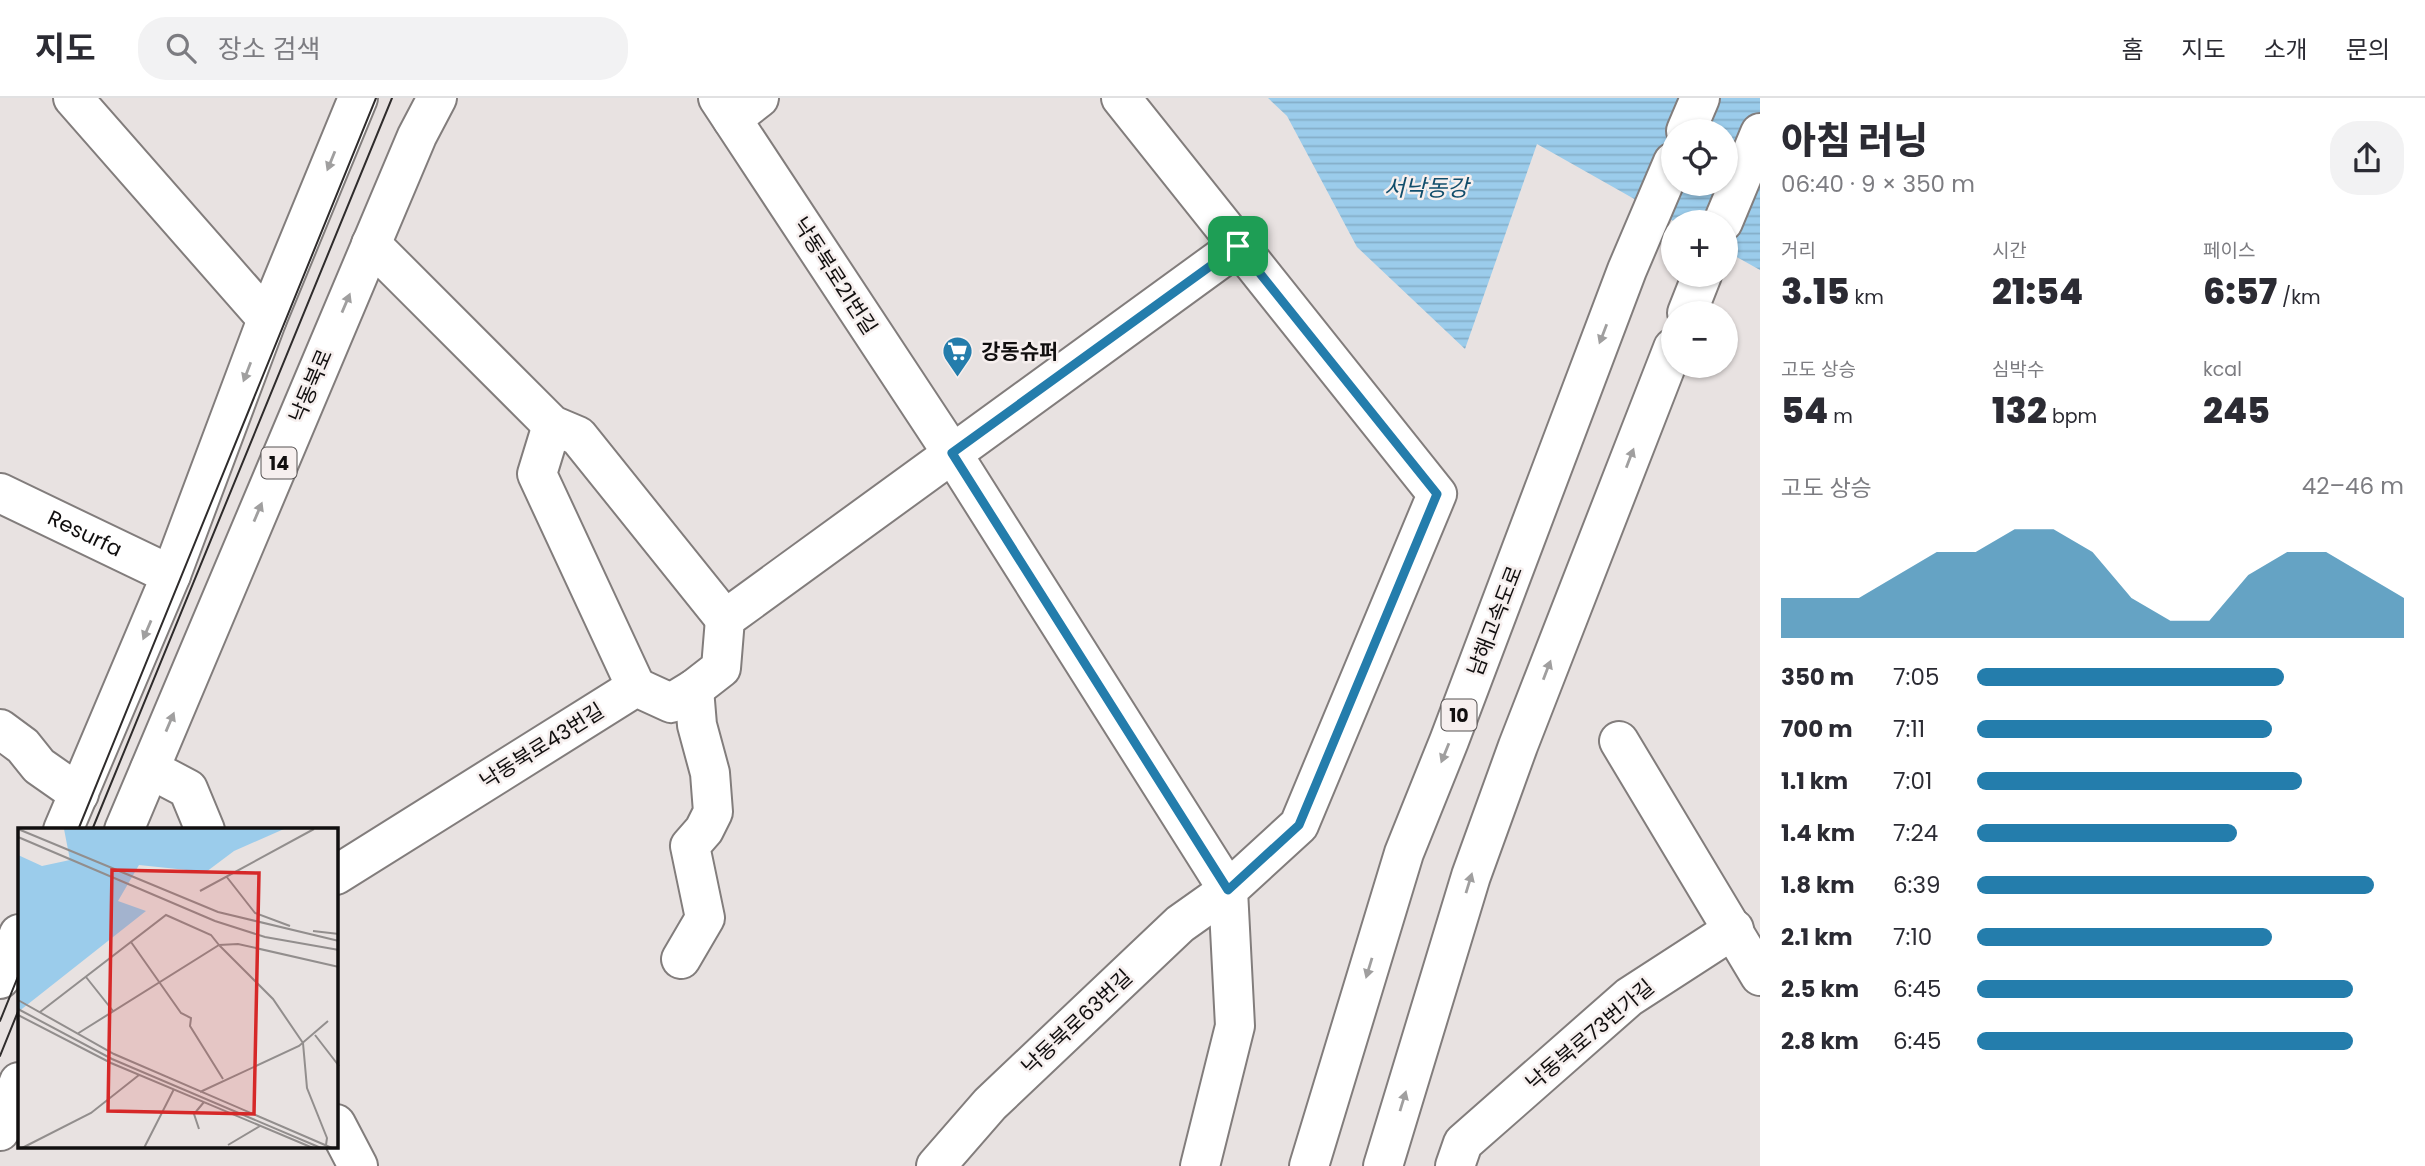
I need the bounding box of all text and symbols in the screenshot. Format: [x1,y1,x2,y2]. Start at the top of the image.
search box [138,17,628,80]
text: 지도 [35,25,96,72]
icon: search [162,29,200,67]
text: 장소 검색 [218,31,320,67]
text: 홈 [2121,33,2143,66]
text: 지도 [2181,33,2226,66]
text: 소개 [2264,33,2308,66]
text: 문의 [2346,33,2390,66]
text: 아침 러닝 [1781,114,1928,167]
map controls [1661,119,1738,378]
button: locate [1661,119,1738,196]
button: share [2330,121,2404,195]
one-way arrow [325,150,336,171]
text: 06:40 · 9 × 350 m [1781,168,1975,200]
water label: 서낙동강 [1384,172,1471,204]
button: + [1661,210,1738,287]
street label: 낙동북로21번길 [787,211,884,340]
pin [1208,216,1268,276]
icon: arrive [1219,227,1257,265]
text: 거리 [1781,237,1816,264]
text: 시간 [1992,237,2027,264]
text: 페이스 [2203,237,2255,264]
text: 3.15 [1781,267,1849,316]
text: 21:54 [1992,267,2083,316]
text: 6:57 [2203,267,2277,316]
text: km [1849,284,1884,311]
text: /km [2277,284,2321,311]
one-way arrow [341,292,352,313]
button: − [1661,301,1738,378]
one-way arrow [1597,324,1608,345]
supermarket icon: 강동슈퍼 [941,335,975,379]
place label: 강동슈퍼 [981,337,1058,366]
street label: 낙동북로 [282,345,339,427]
text: 고도 상승 [1781,356,1856,383]
text: 심박수 [1992,356,2044,383]
text: kcal [2203,356,2242,383]
one-way arrow [241,362,252,383]
text: 54 [1781,386,1828,435]
text: 132 [1992,386,2047,435]
text: 245 [2203,386,2270,435]
text: m [1828,403,1853,430]
text: bpm [2047,403,2097,430]
one-way arrow [1625,447,1636,468]
road number: 14 [262,448,296,478]
text: 42–46 m [2302,470,2404,502]
text: 고도 상승 [1781,472,1872,504]
one-way arrow [253,502,264,523]
street label: Resurfa [43,503,127,563]
street label: 남해고속도로 [1460,562,1529,680]
one-way arrow [142,620,153,641]
one-way arrow [1542,659,1553,680]
text: 350 m [1781,661,1854,693]
text: 7:05 [1893,661,1939,693]
street label: 낙동북로43번길 [474,696,609,795]
road number: 10 [1442,700,1476,730]
one-way arrow [164,711,175,732]
text: 700 m [1781,713,1853,745]
text: 7:11 [1893,713,1925,745]
one-way arrow [1439,743,1450,764]
text: 1.1 km [1781,765,1848,797]
text: 7:01 [1893,765,1932,797]
text: 1.4 km [1781,817,1855,849]
text: 7:24 [1893,817,1938,849]
inset map [18,828,338,1148]
text: 1.8 km [1781,869,1855,901]
text: 6:39 [1893,869,1941,901]
one-way arrow [1465,872,1475,893]
text: 2.1 km [1781,921,1853,953]
text: 7:10 [1893,921,1932,953]
one-way arrow [1363,957,1374,978]
street label: 낙동북로63번길 [1015,963,1138,1081]
street label: 낙동북로73번가길 [1519,972,1660,1097]
text: 2.5 km [1781,973,1859,1005]
text: 6:45 [1893,973,1941,1005]
text: 2.8 km [1781,1025,1859,1057]
text: 6:45 [1893,1025,1941,1057]
one-way arrow [1398,1090,1409,1111]

